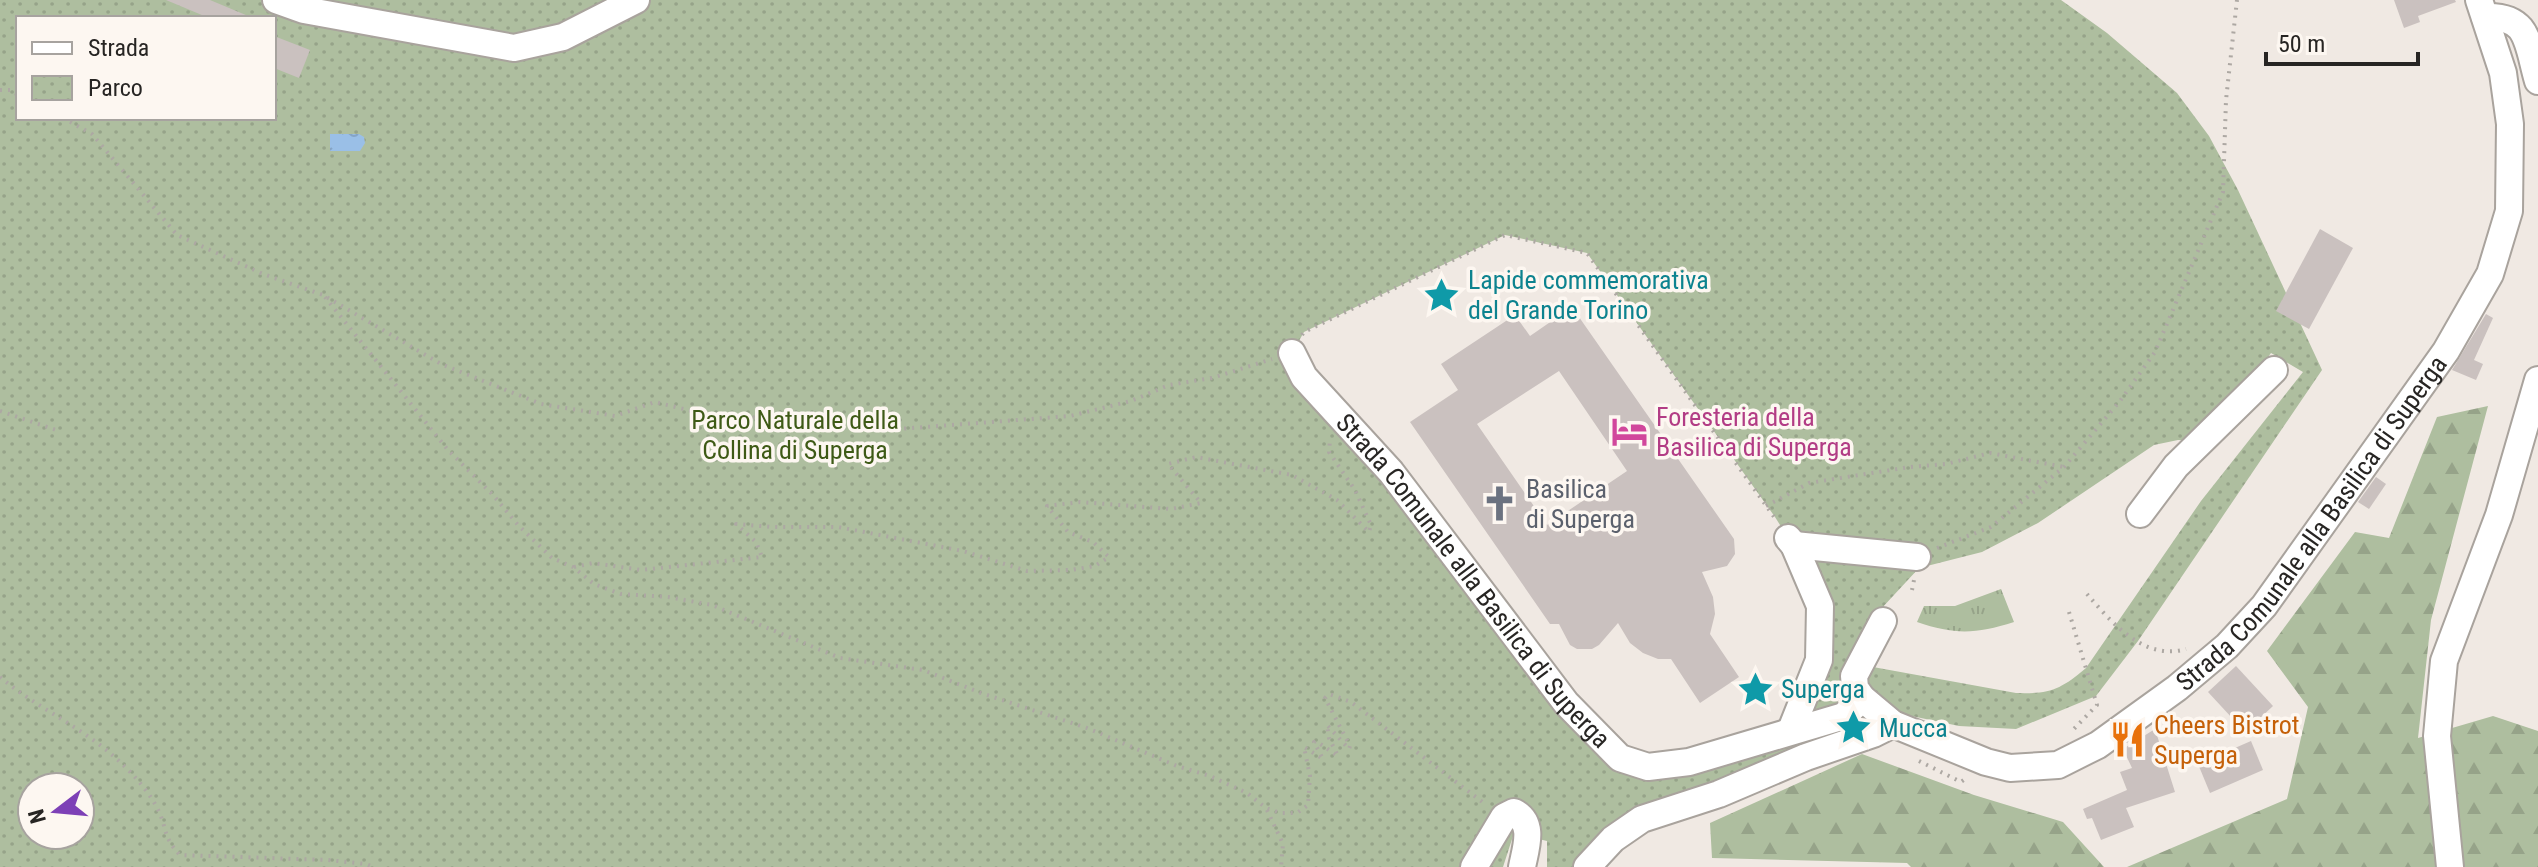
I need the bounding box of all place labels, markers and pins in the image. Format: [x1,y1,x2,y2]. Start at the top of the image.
place label: Lapide commemorativa del Grande Torino [1468,265,1709,325]
place icon: Lapide commemorativa del Grande Torino [1423,276,1461,314]
place label: Foresteria della Basilica di Superga [1656,402,1852,462]
hotel icon: Foresteria della Basilica di Superga [1611,413,1649,451]
place label: Basilica di Superga [1526,474,1635,534]
church icon: Basilica di Superga [1481,485,1519,523]
place icon: Superga [1736,670,1774,708]
place label: Superga [1781,674,1865,704]
place icon: Mucca [1834,709,1872,747]
place label: Cheers Bistrot Superga [2154,710,2300,770]
place label: Mucca [1879,713,1948,743]
restaurant icon: Cheers Bistrot Superga [2109,721,2147,759]

